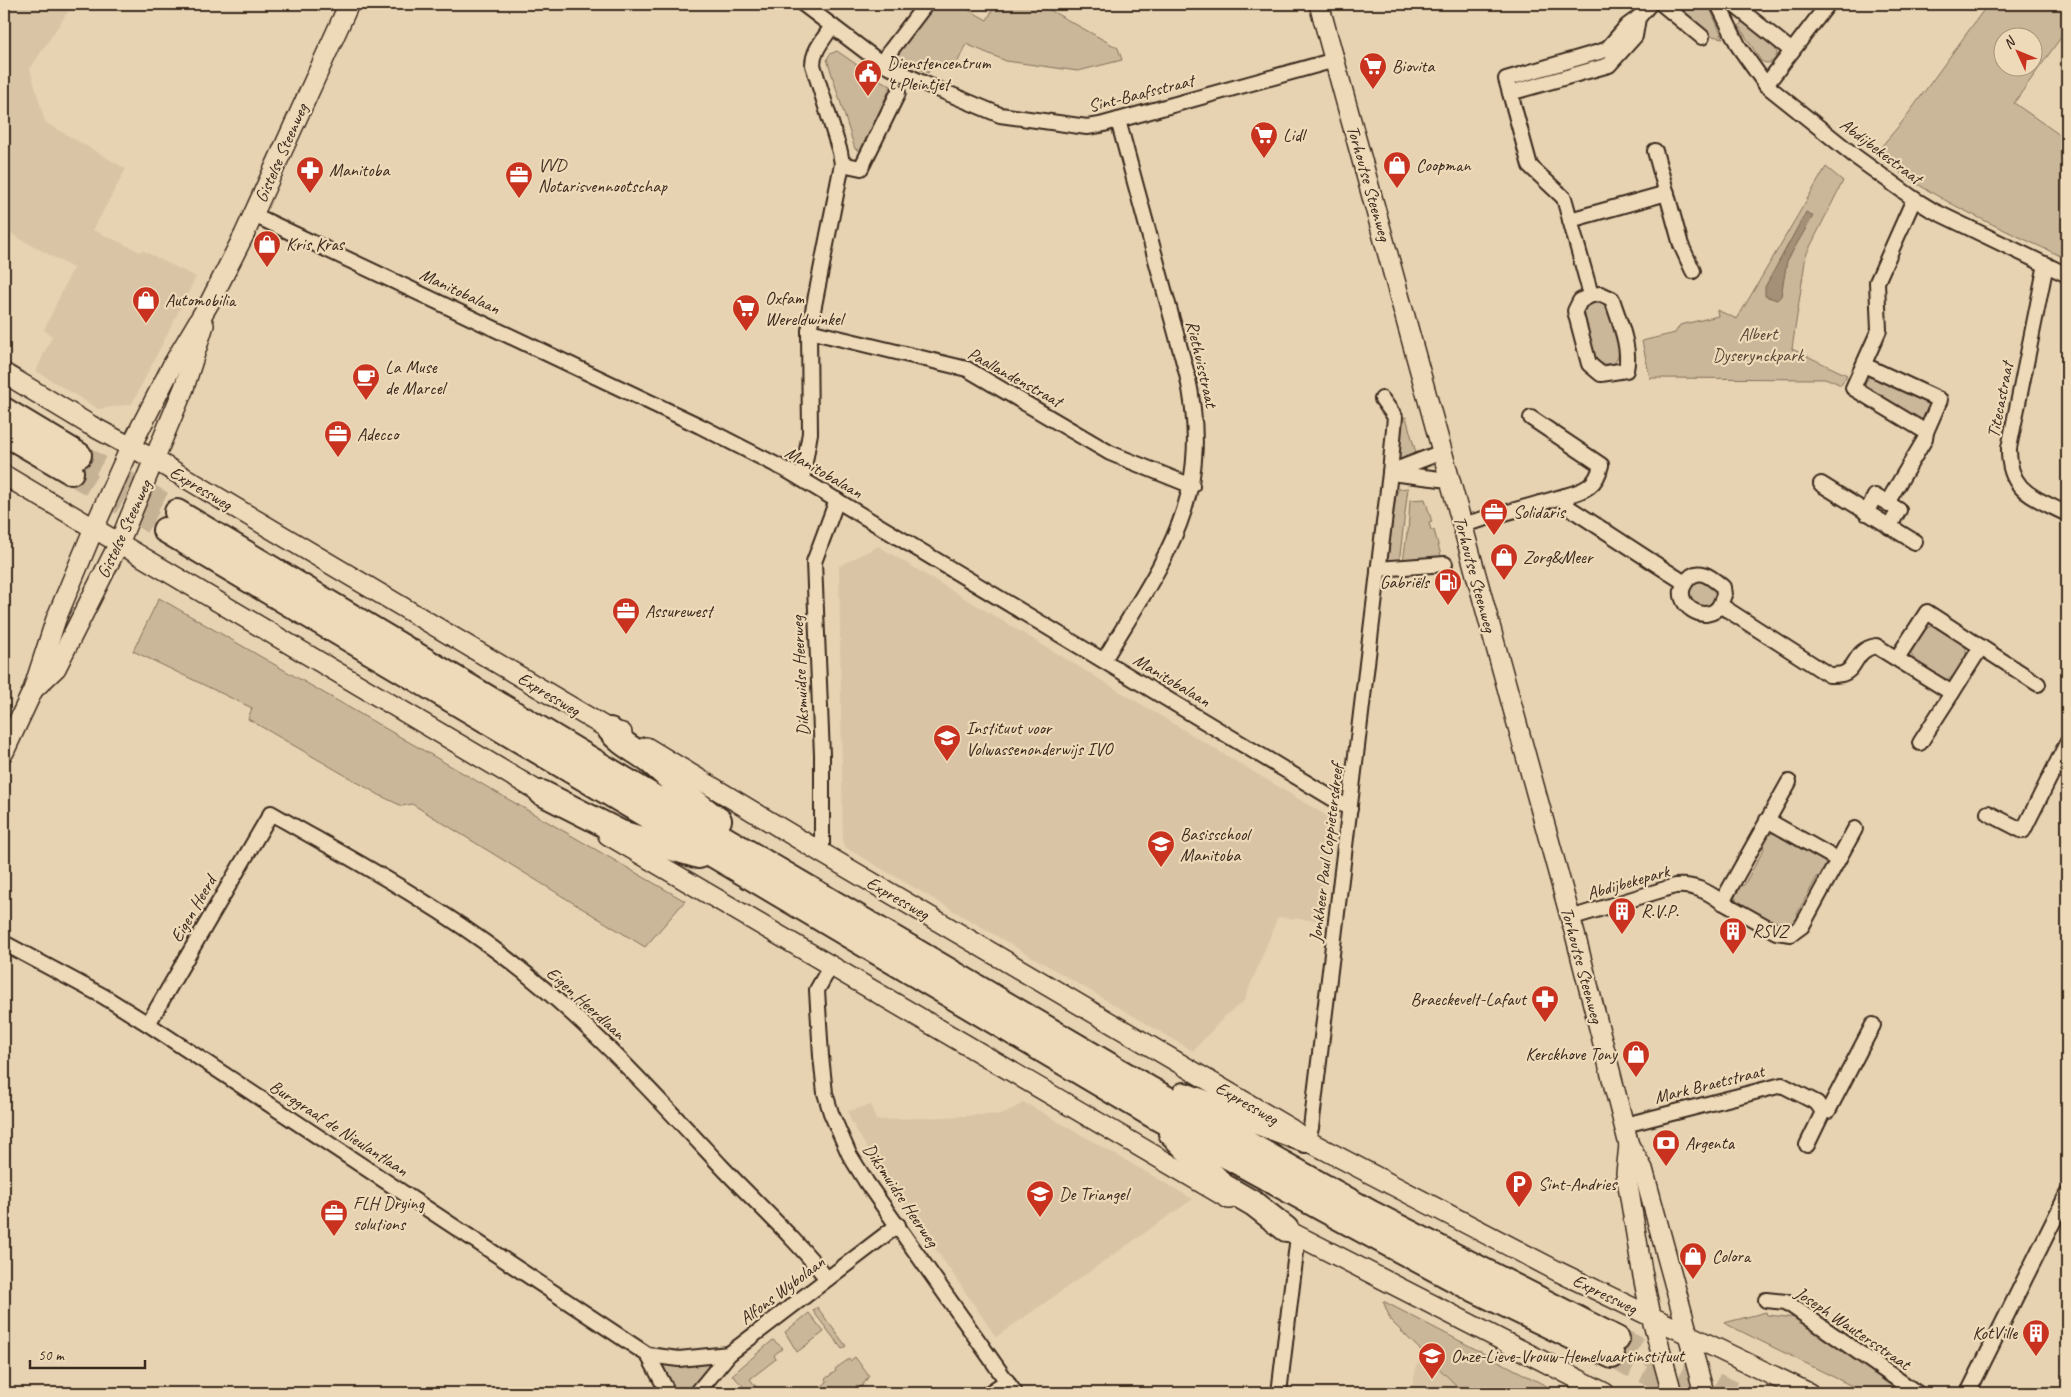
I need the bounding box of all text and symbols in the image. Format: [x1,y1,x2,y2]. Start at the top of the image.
north arrow [1994,28,2044,78]
text: N [2000,33,2020,52]
supermarket icon: Biovita [1358,51,1388,90]
place label: Dienstencentrum 't Pleintjet [887,52,991,95]
place label: Biovita [1392,55,1436,77]
public building icon: Dienstencentrum 't Pleintjet [853,58,883,97]
street label: Sint-Baafsstraat [1086,69,1199,117]
street label: Gistelse Steenweg [249,99,313,206]
street label: Abdijbekestraat [1836,113,1929,191]
supermarket icon: Lidl [1249,120,1279,159]
street label: Torhoutse Steenweg [1342,123,1396,245]
place label: Lidl [1283,124,1307,146]
shop icon: Coopman [1382,150,1412,189]
place label: VVD Notarisvennootschap [538,154,668,197]
place label: Coopman [1416,154,1471,176]
pharmacy icon: Manitoba [295,155,325,194]
place label: Manitoba [329,159,390,181]
office icon: VVD Notarisvennootschap [504,160,534,199]
shop icon: Kris Kras [252,229,282,268]
place label: Kris Kras [286,233,346,255]
street label: Manitobalaan [416,263,504,320]
shop icon: Automobilia [131,285,161,324]
place label: Oxfam Wereldwinkel [765,287,846,330]
place label: Automobilia [165,289,237,311]
supermarket icon: Oxfam Wereldwinkel [731,293,761,332]
street label: Riethuisstraat [1181,319,1223,411]
park label: Albert Dyserynckpark [1713,323,1805,366]
street label: Paallandenstraat [964,342,1069,413]
place label: La Muse de Marcel [385,356,448,399]
street label: Titecastraat [1982,357,2019,440]
cafe icon: La Muse de Marcel [351,362,381,401]
office icon: Adecco [323,419,353,458]
place label: Adecco [357,423,400,445]
street label: Manitobalaan [781,441,868,503]
street label: Expressweg [166,461,238,516]
street label: Gistelse Steenweg [92,475,157,582]
office icon: Solidaris [1479,497,1509,536]
place label: Solidaris [1513,501,1567,523]
street label: Torhoutse Steenweg [1449,514,1501,636]
shop icon: Zorg&Meer [1489,542,1519,581]
place label: Zorg&Meer [1523,546,1595,568]
fuel station icon: Gabriëls [1433,567,1463,606]
place label: Gabriëls [1380,571,1431,593]
office icon: Assurewest [611,596,641,635]
place label: Assurewest [645,600,715,622]
street label: Diksmuidse Heerweg [786,614,814,737]
street label: Manitobalaan [1129,648,1215,712]
street label: Expressweg [514,667,586,722]
place label: Instituut voor Volwassenonderwijs IVO [966,717,1114,760]
school or university icon: Instituut voor Volwassenonderwijs IVO [932,723,962,762]
street label: Jonkheer Paul Coppietersdreef [1304,759,1348,944]
place label: Basisschool Manitoba [1180,823,1252,866]
school or university icon: Basisschool Manitoba [1146,829,1176,868]
street label: Abdijbekepark [1584,859,1673,904]
street label: Eigen Heerd [165,869,222,946]
street label: Expressweg [863,871,935,926]
building icon: R.V.P. [1607,896,1637,935]
place label: R.V.P. [1641,900,1679,922]
street label: Torhoutse Steenweg [1556,905,1608,1027]
building icon: RSVZ [1718,916,1748,955]
place label: RSVZ [1752,920,1790,942]
street label: Eigen Heerdlaan [542,962,631,1045]
pharmacy icon: Braeckevelt-Lafaut [1530,984,1560,1023]
place label: Braeckevelt-Lafaut [1411,988,1528,1010]
shop icon: Kerckhove Tony [1621,1039,1651,1078]
place label: Kerckhove Tony [1525,1043,1619,1065]
street label: Mark Braetstraat [1652,1059,1768,1108]
street label: Burggraaf de Nieulantlaan [266,1075,413,1181]
street label: Expressweg [1212,1076,1284,1131]
bank icon: Argenta [1651,1128,1681,1167]
place label: Argenta [1685,1132,1736,1154]
street label: Diksmuidse Heerweg [858,1139,945,1252]
parking icon: Sint-Andries [1504,1169,1534,1208]
place label: Sint-Andries [1538,1173,1618,1195]
school or university icon: De Triangel [1025,1179,1055,1218]
place label: De Triangel [1059,1183,1131,1205]
place label: FLH Drying solutions [353,1192,426,1235]
office icon: FLH Drying solutions [319,1198,349,1237]
shop icon: Colora [1678,1241,1708,1280]
place label: Colora [1712,1245,1752,1267]
street label: Alfons Wybolaan [735,1250,830,1329]
street label: Expressweg [1569,1269,1642,1320]
street label: Joseph Wautersstraat [1790,1281,1916,1376]
building icon: KotVille [2021,1318,2051,1357]
place label: KotVille [1973,1322,2018,1344]
scale bar [30,1337,145,1369]
school or university icon: Onze-Lieve-Vrouw-Hemelvaartinstituut [1417,1341,1447,1380]
place label: Onze-Lieve-Vrouw-Hemelvaartinstituut [1451,1345,1686,1367]
text: 50 m [38,1346,65,1365]

